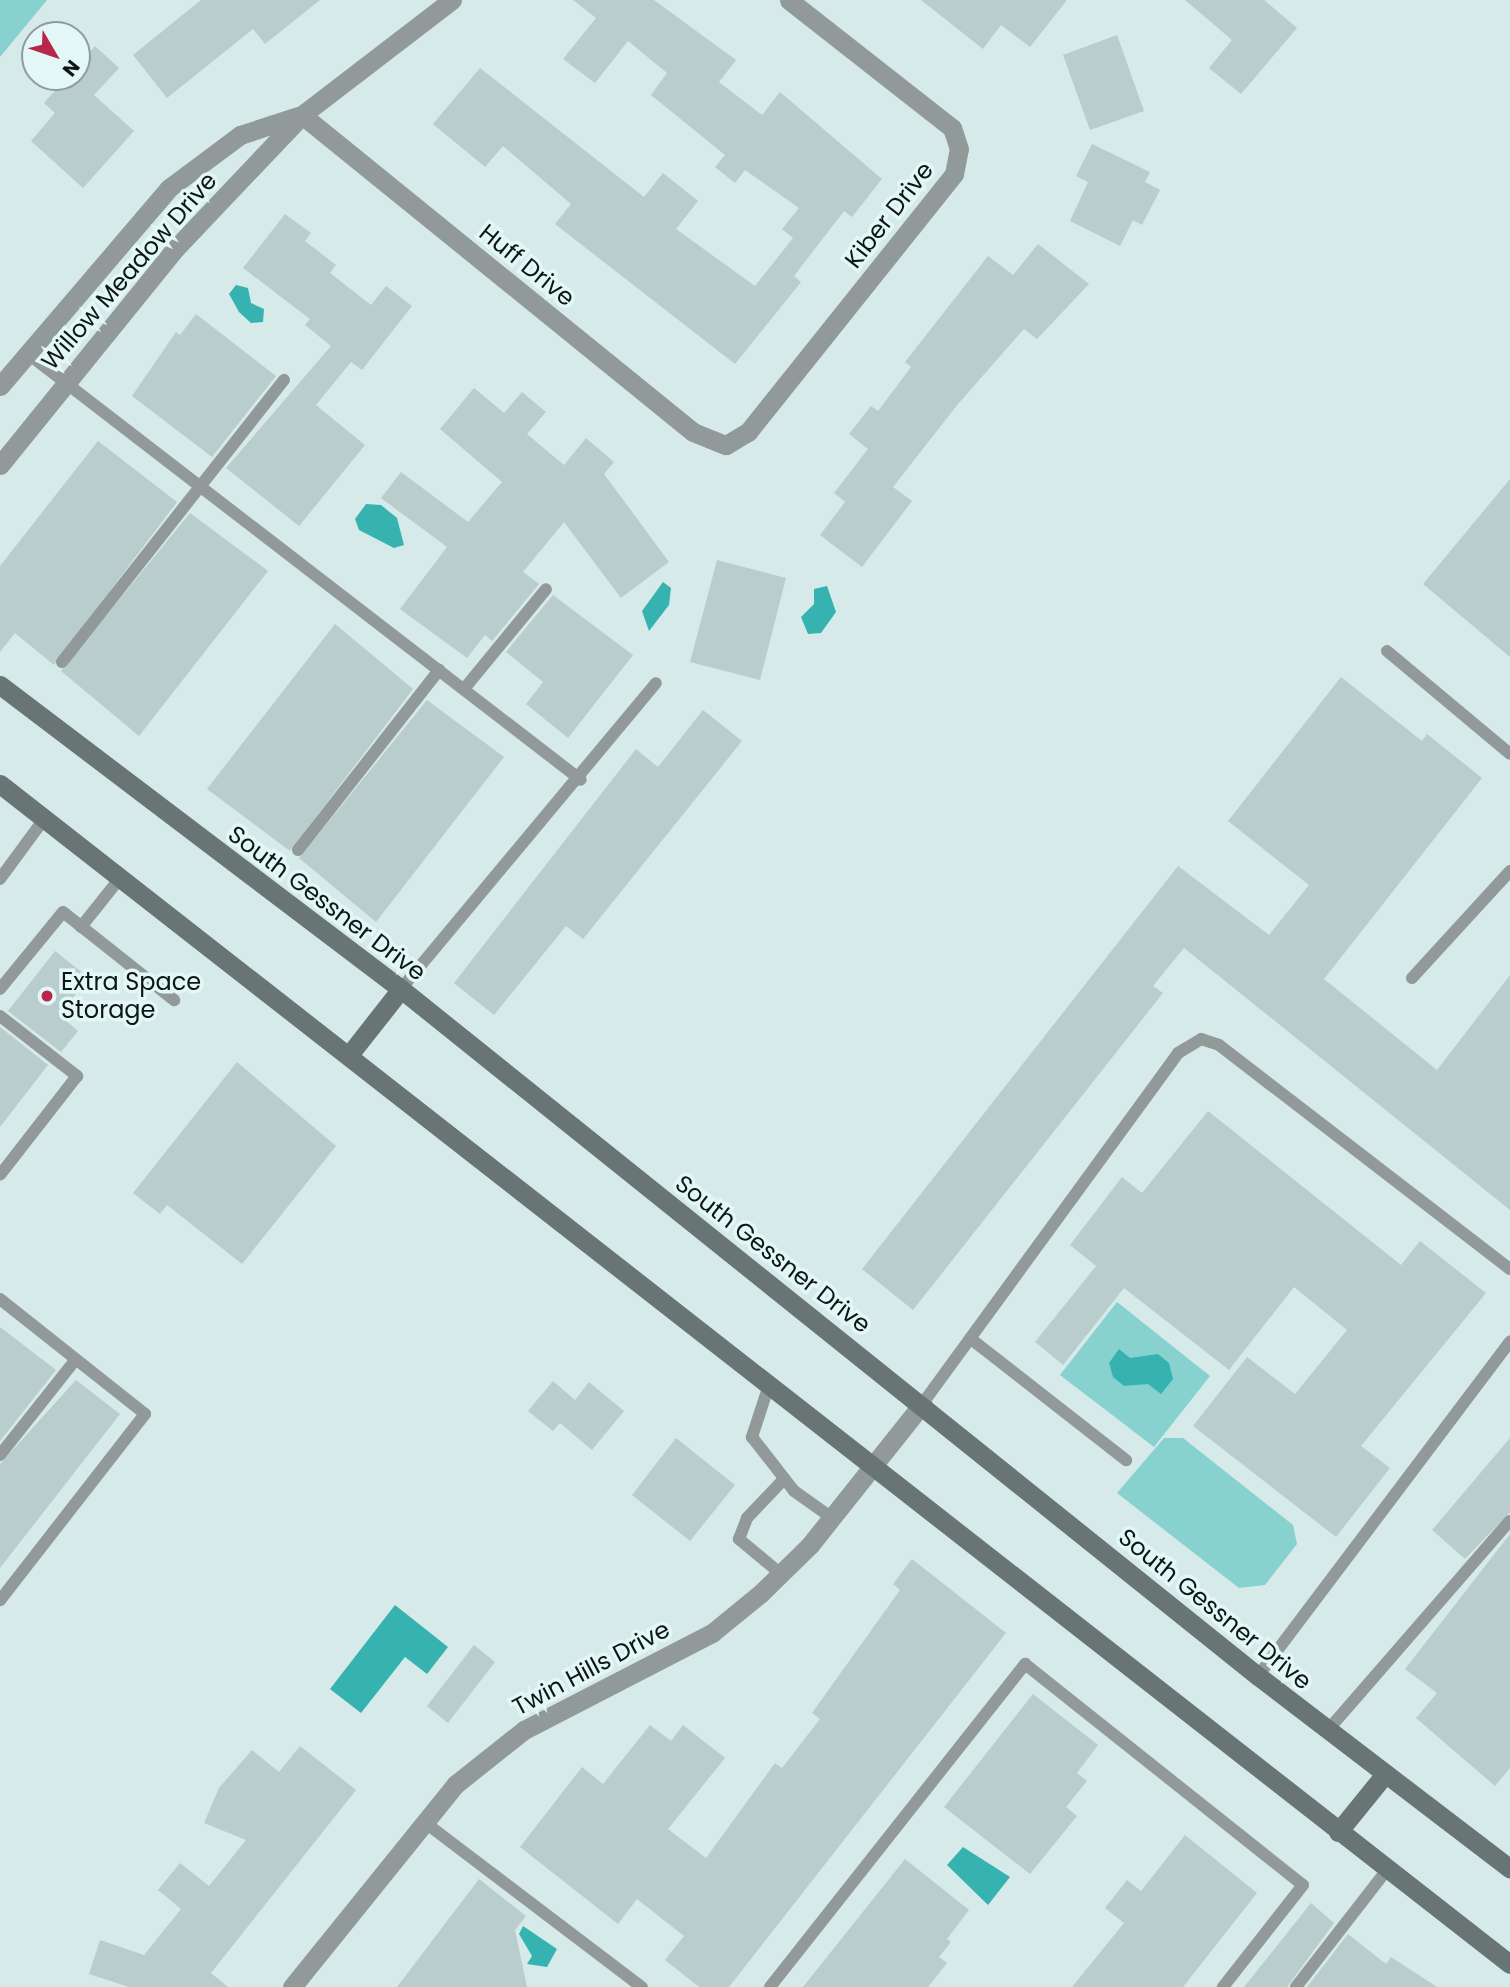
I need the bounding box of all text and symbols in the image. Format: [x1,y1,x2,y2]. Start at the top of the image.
north arrow [21,21,91,91]
text: N [56,54,86,82]
street label: Kiber Drive [839,156,939,274]
street label: Willow Meadow Drive [35,166,223,376]
street label: Huff Drive [474,218,580,312]
street label: South Gessner Drive [223,819,431,987]
place label: Extra Space Storage [61,968,201,1024]
marker: Extra Space Storage [39,988,55,1004]
street label: South Gessner Drive [670,1169,876,1339]
street label: South Gessner Drive [1113,1522,1317,1696]
street label: Twin Hills Drive [508,1614,674,1722]

